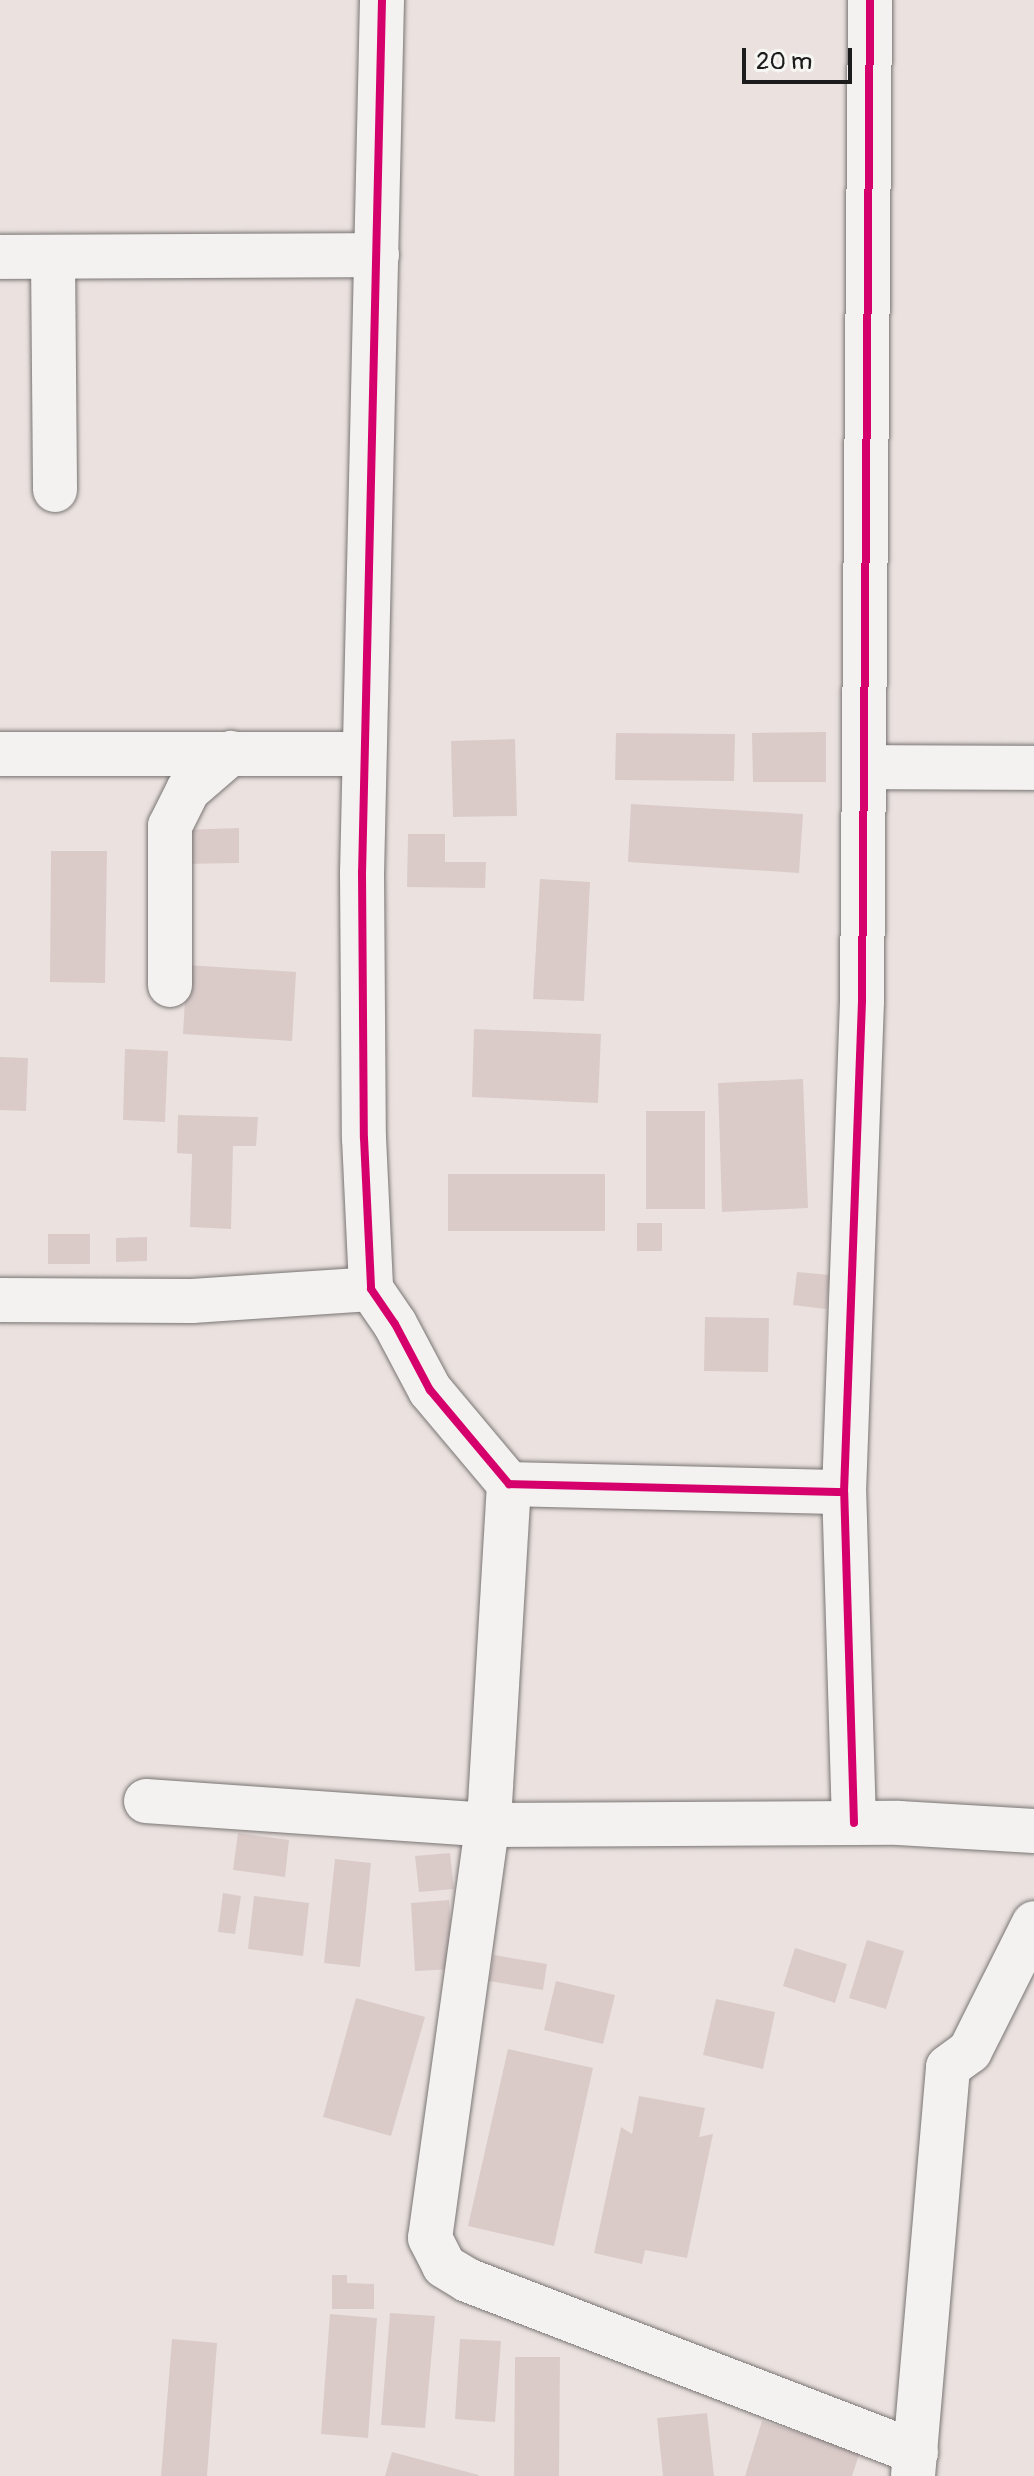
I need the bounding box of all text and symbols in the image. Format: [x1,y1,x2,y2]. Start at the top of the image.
scale bar [746,32,856,82]
text: 20 m [756,47,812,76]

